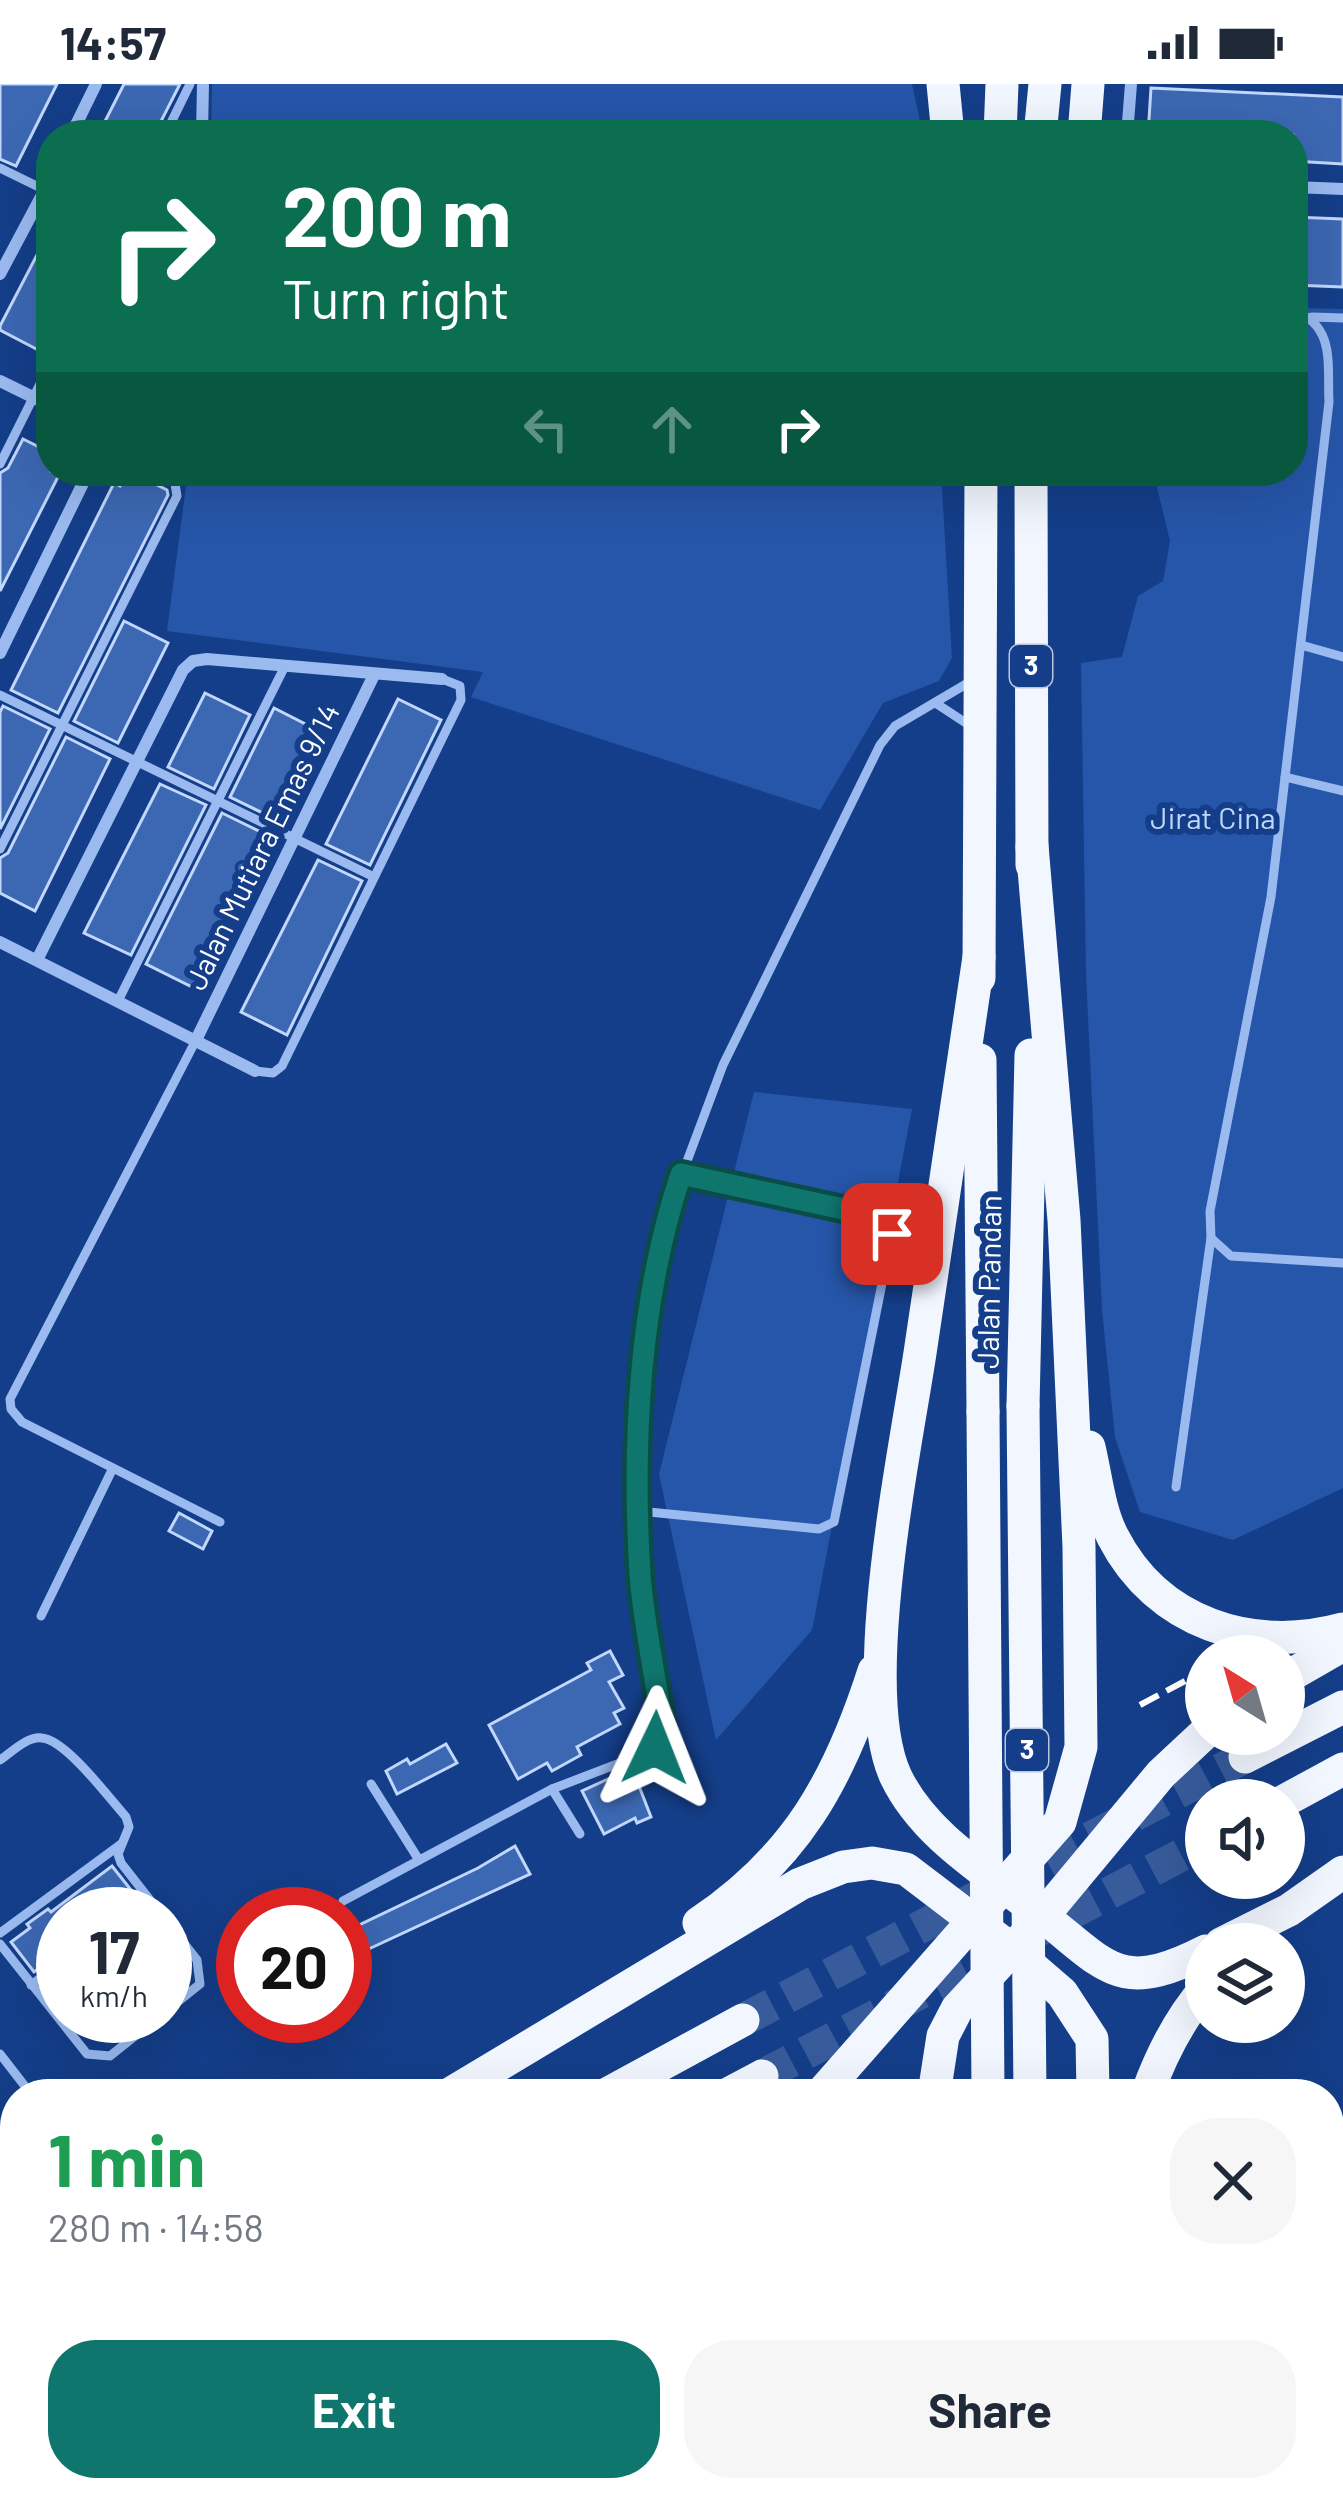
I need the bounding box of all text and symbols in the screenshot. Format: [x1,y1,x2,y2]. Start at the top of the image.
text: 14:57 [60,15,166,69]
text: 200 m [282,163,512,264]
icon: right [84,168,240,324]
text: Turn right [282,265,510,330]
icon: left [513,396,579,462]
icon: ahead [639,396,705,462]
icon: right [765,396,831,462]
road number: 3 [1010,645,1052,687]
street label: Jalan Mutiara Emas 9/14 [176,697,346,995]
park label: Jirat Cina [1150,799,1276,835]
pin [841,1183,943,1285]
street label: Jalan Pandan [968,1195,1008,1369]
icon: arrive [859,1201,925,1267]
north arrow [1185,1635,1305,1755]
map controls [1185,1635,1305,2043]
position arrow [592,1685,718,1811]
road number: 3 [1006,1729,1048,1771]
button: sound [1185,1779,1305,1899]
speed limit sign: 20 [216,1887,372,2043]
text: 17 [88,1914,139,1986]
button: layers [1185,1923,1305,2043]
text: km/h [80,1977,148,2013]
text: 1 min [48,2115,206,2201]
button: close [1170,2118,1296,2244]
text: 280 m · 14:58 [48,2203,264,2250]
button: Exit [48,2340,660,2478]
button: Share [684,2340,1296,2478]

